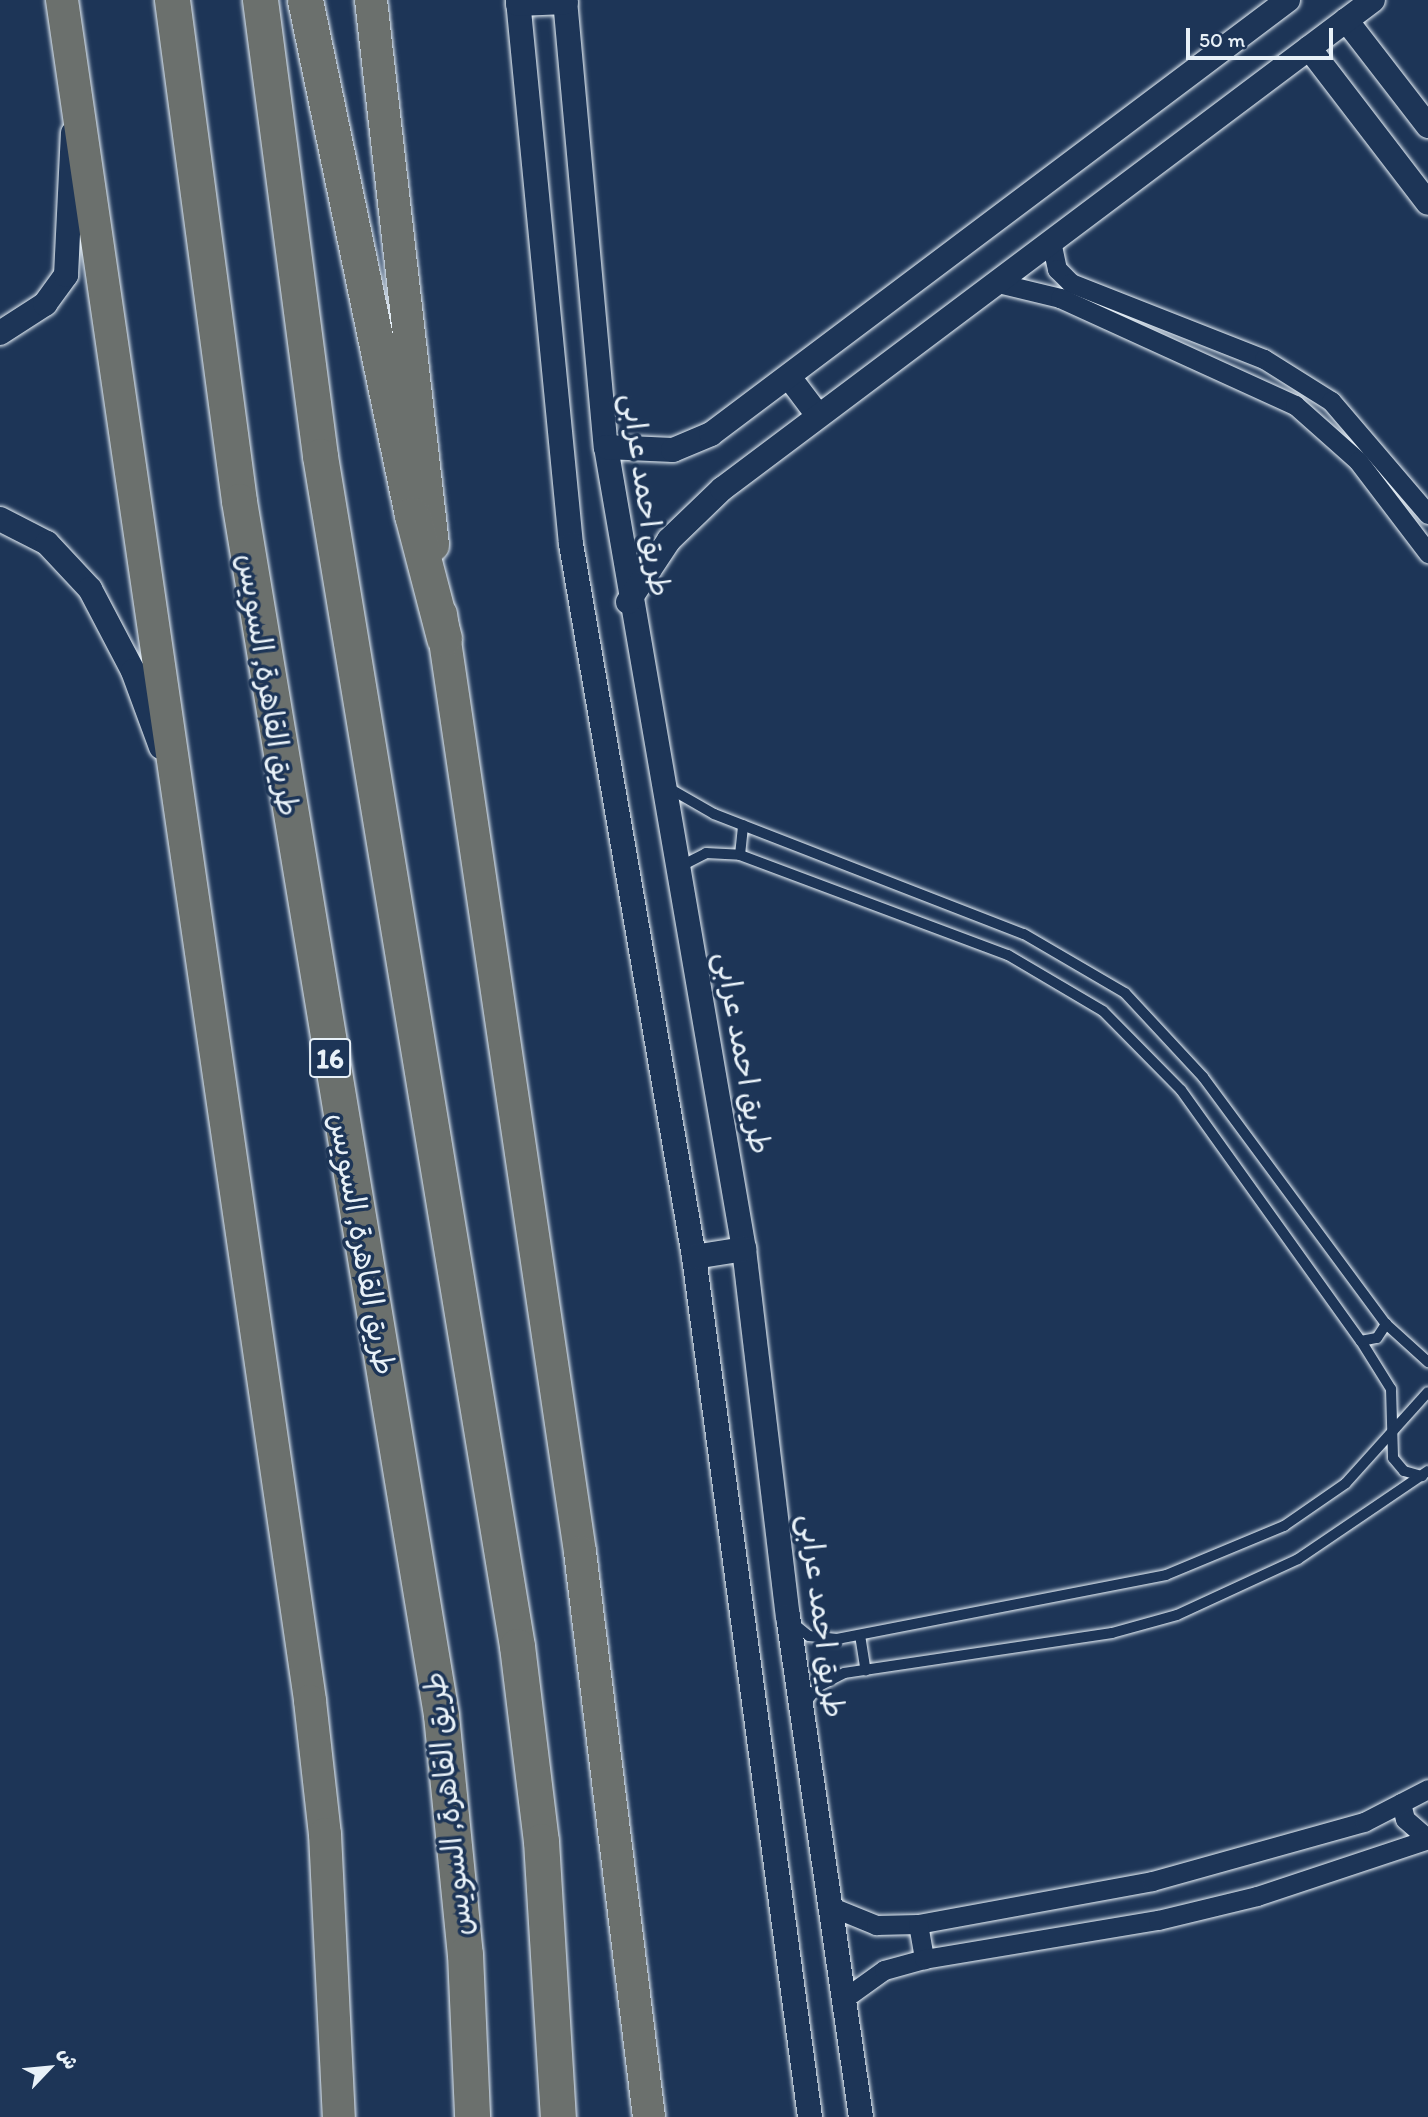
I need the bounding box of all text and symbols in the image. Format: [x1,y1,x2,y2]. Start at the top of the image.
scale bar [1190,14,1337,58]
text: 50 m [1199,27,1245,52]
street label: طريق احمد عرابى [614,391,678,599]
street label: طريق القاهرة, السويس [229,551,307,819]
street label: طريق احمد عرابى [707,949,779,1157]
road number: 16 [309,1034,351,1082]
street label: طريق القاهرة, السويس [321,1110,403,1378]
street label: طريق احمد عرابى [792,1512,852,1720]
street label: طريق القاهرة, السويس [416,1670,480,1938]
north arrow [14,2033,84,2103]
text: ش [53,2044,83,2073]

